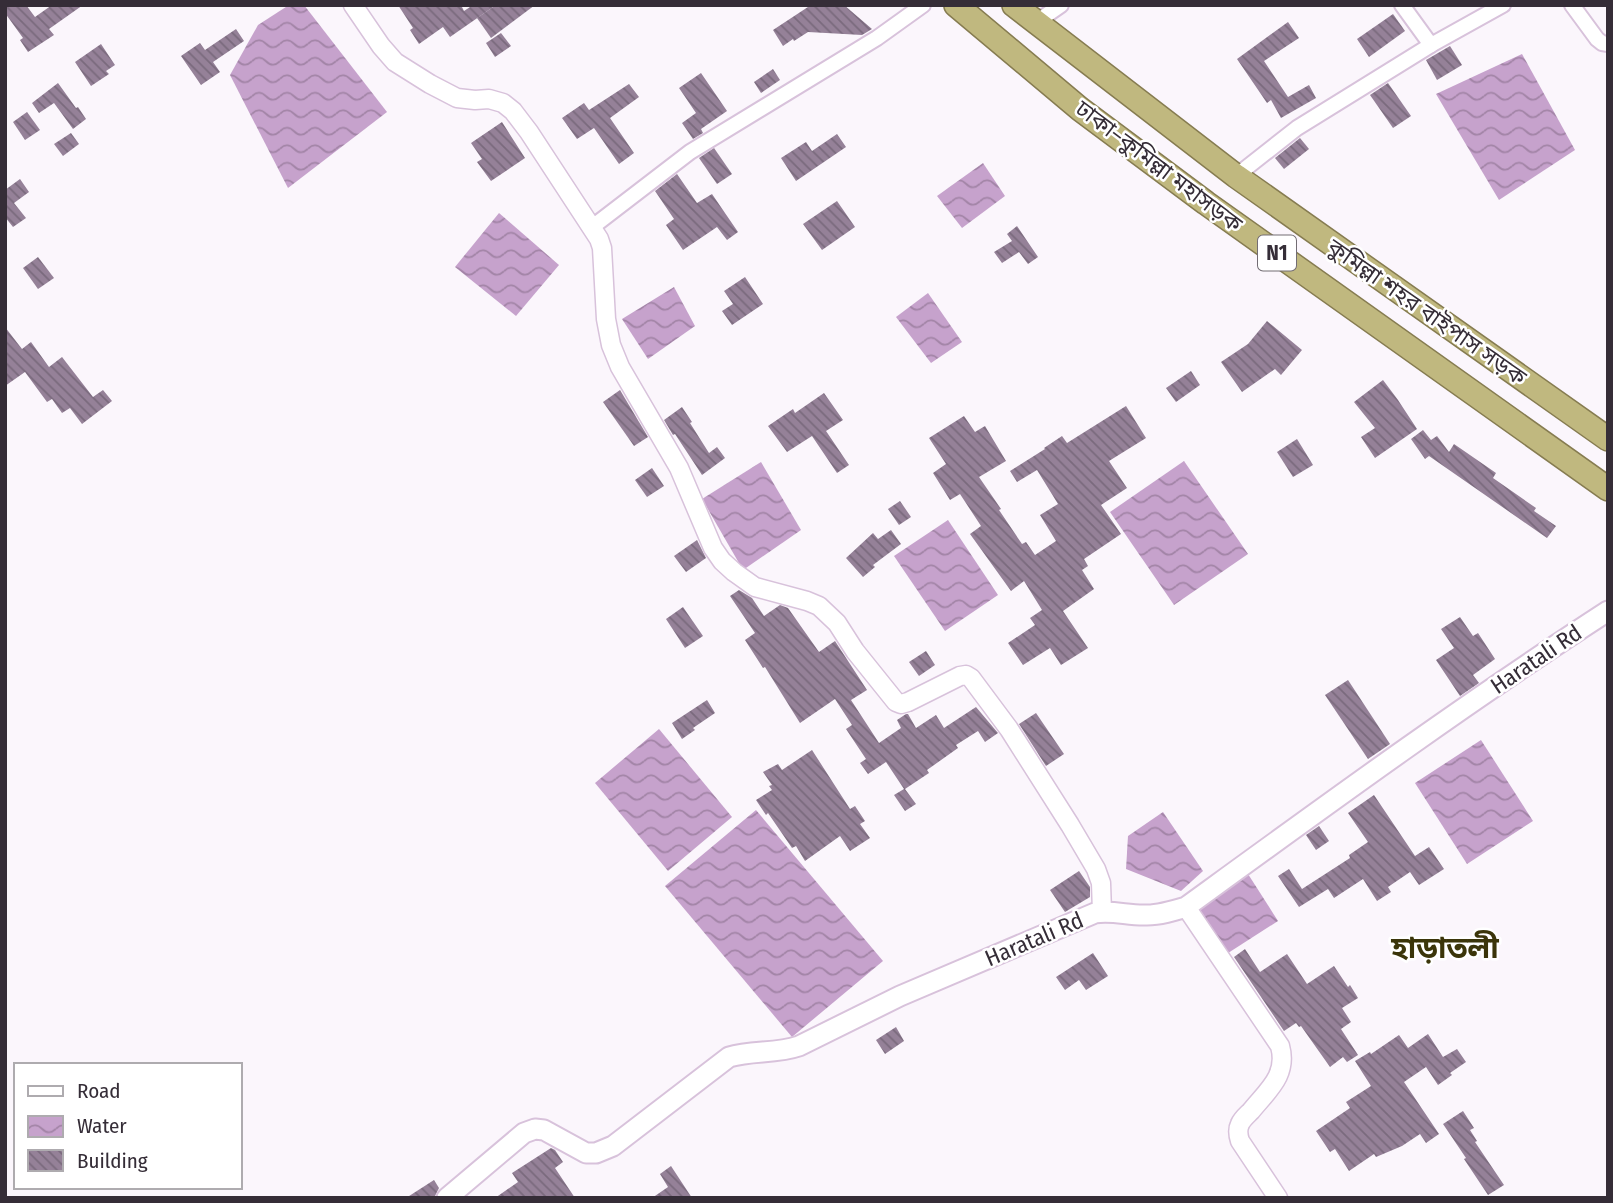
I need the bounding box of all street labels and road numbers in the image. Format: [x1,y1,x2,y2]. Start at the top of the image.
street label: ঢাকা–কুমিল্লা মহাসড়ক [1069,94,1248,238]
street label: কুমিল্লা শহর বাইপাস সড়ক [1321,232,1532,391]
road number: N1 [1258,236,1296,270]
street label: Haratali Rd [1485,618,1587,700]
street label: Haratali Rd [981,906,1087,972]

